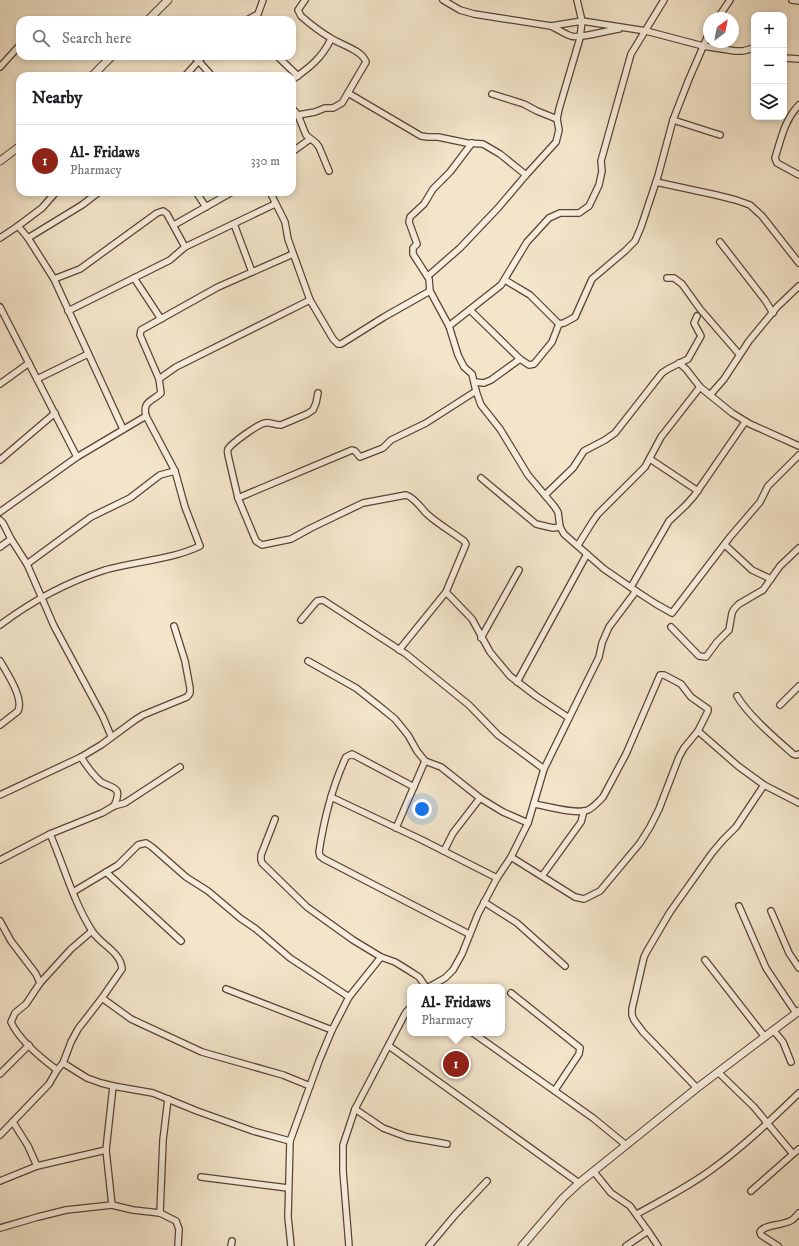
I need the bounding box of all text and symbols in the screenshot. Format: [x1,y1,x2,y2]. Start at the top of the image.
north arrow [703,12,739,48]
map controls [751,12,787,120]
button: + [751,12,787,48]
search box [16,16,296,60]
icon: search [30,27,52,49]
text: Search here [62,29,131,48]
button: − [751,48,787,84]
button: layers [751,84,787,120]
text: Nearby [32,87,82,109]
text: Al- Fridaws [70,143,140,162]
text: 1 [43,153,47,169]
text: 330 m [251,153,280,169]
text: Pharmacy [70,162,122,178]
your location [412,799,432,819]
popup [407,984,505,1036]
text: Al- Fridaws [421,993,491,1012]
text: Pharmacy [421,1012,473,1028]
pin: 1 [443,1049,469,1079]

